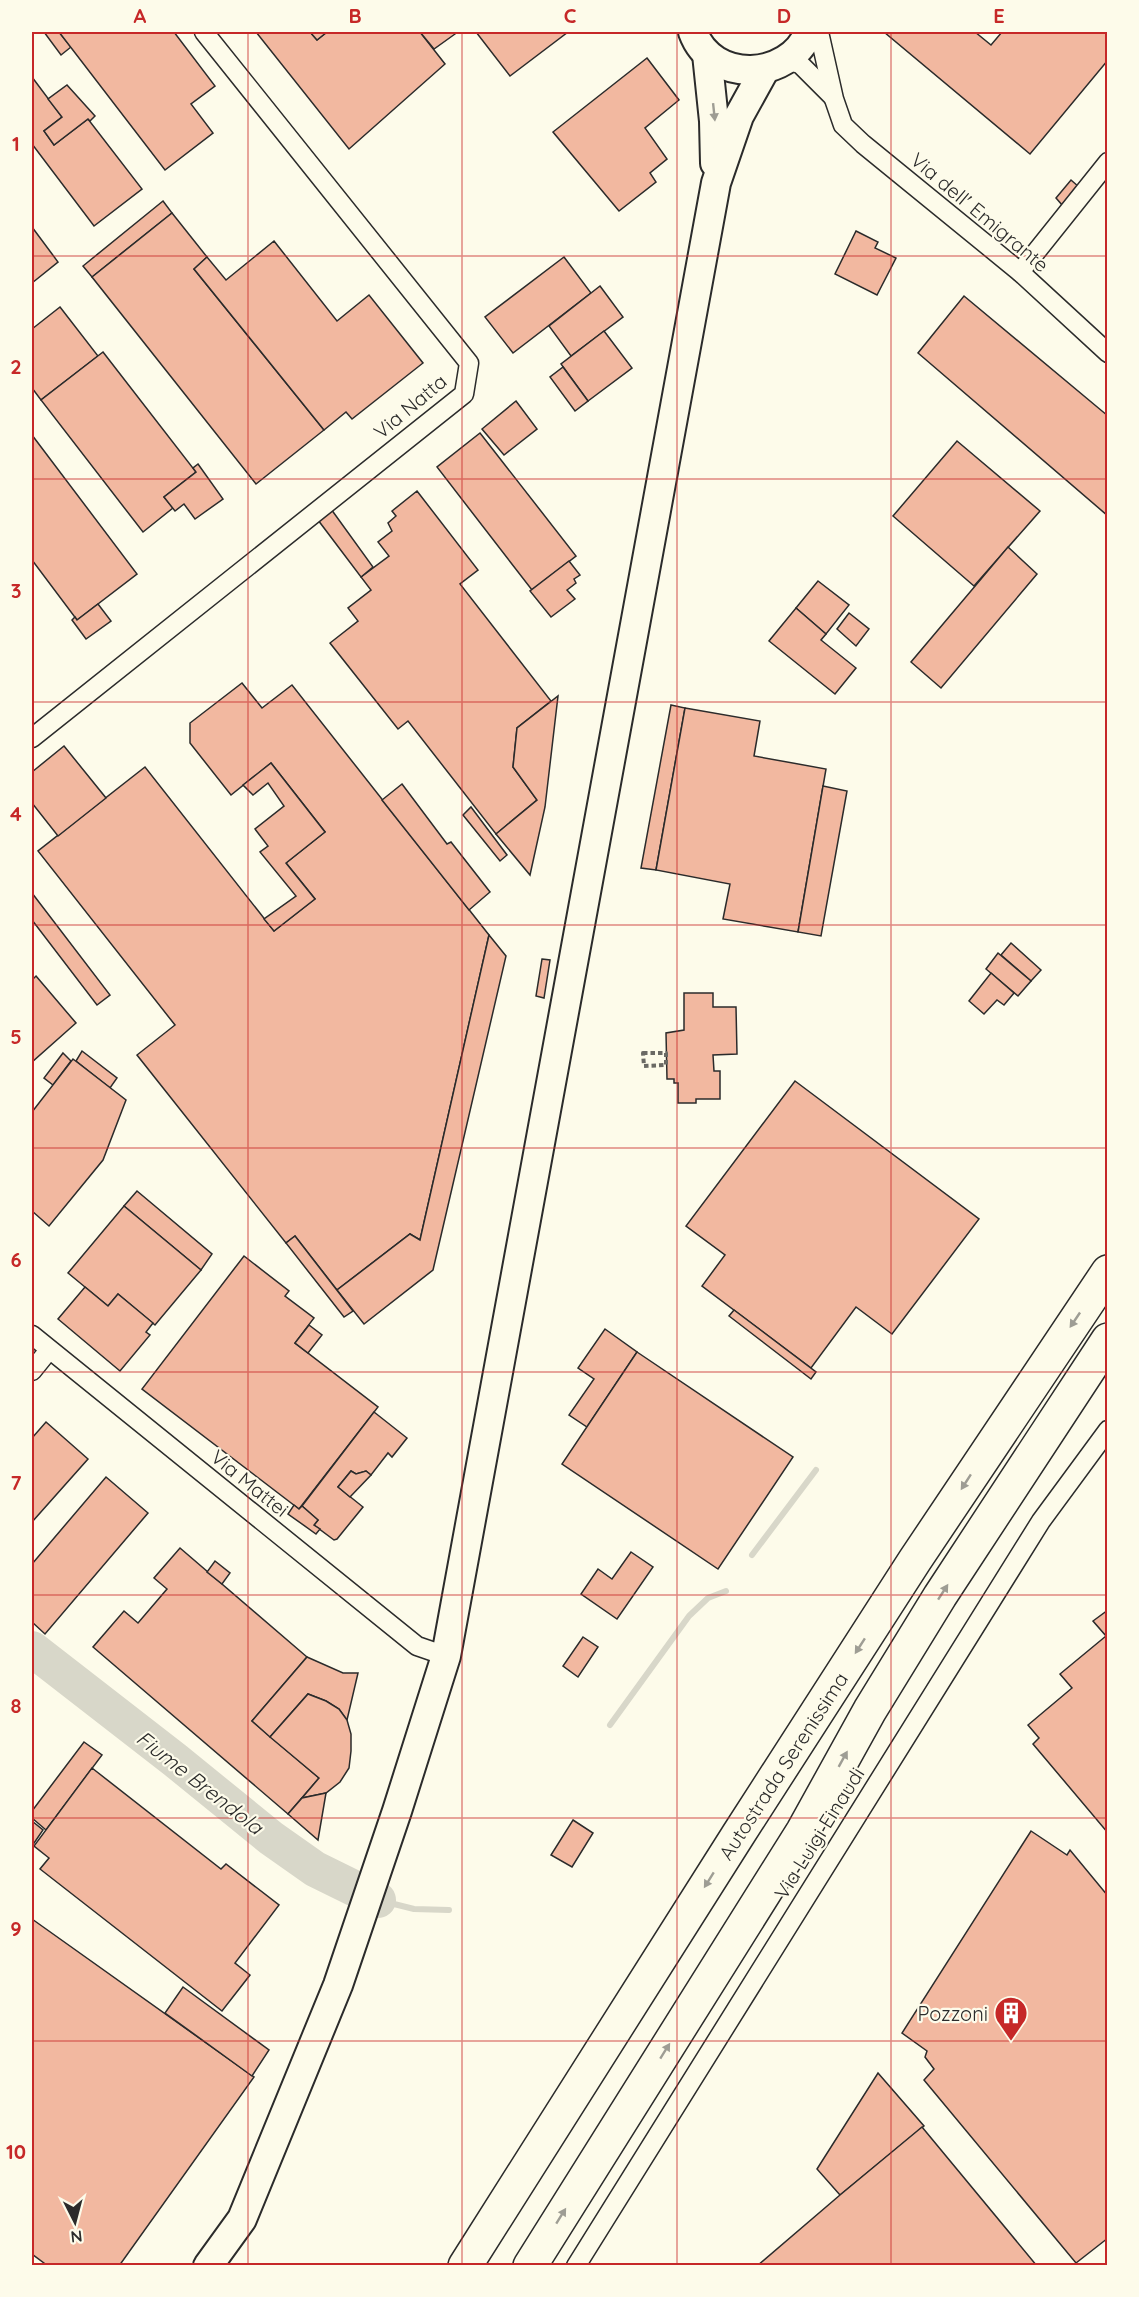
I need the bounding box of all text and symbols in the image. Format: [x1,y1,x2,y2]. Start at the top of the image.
text: A [134,3,147,28]
text: B [348,3,362,28]
text: C [564,3,577,28]
text: D [777,3,791,28]
text: E [993,3,1005,28]
one-way arrow [709,103,718,122]
text: 1 [12,131,20,156]
street label: Via dell' Emigrante [906,147,1054,277]
text: 2 [10,354,22,379]
street label: Via Natta [368,368,452,444]
text: 3 [11,578,21,603]
text: 4 [10,801,22,826]
text: 5 [10,1024,22,1049]
text: 6 [10,1247,22,1272]
one-way arrow [1069,1312,1080,1328]
street label: Via Mattei [206,1444,294,1522]
text: 7 [11,1470,22,1495]
one-way arrow [961,1474,972,1490]
one-way arrow [937,1584,948,1600]
one-way arrow [855,1638,866,1654]
street label: Autostrada Serenissima [713,1667,853,1865]
text: 8 [11,1693,22,1718]
water label: Fiume Brendola [132,1725,269,1840]
one-way arrow [838,1750,848,1767]
street label: Via Luigi Einaudi [768,1763,870,1903]
one-way arrow [704,1872,715,1888]
text: 9 [10,1916,22,1941]
building icon: Pozzoni [993,1995,1029,2042]
place label: Pozzoni [918,2001,988,2026]
one-way arrow [659,2043,670,2059]
text: 10 [6,2139,26,2164]
north arrow [45,2192,105,2252]
one-way arrow [555,2208,566,2224]
text: N [70,2226,83,2247]

